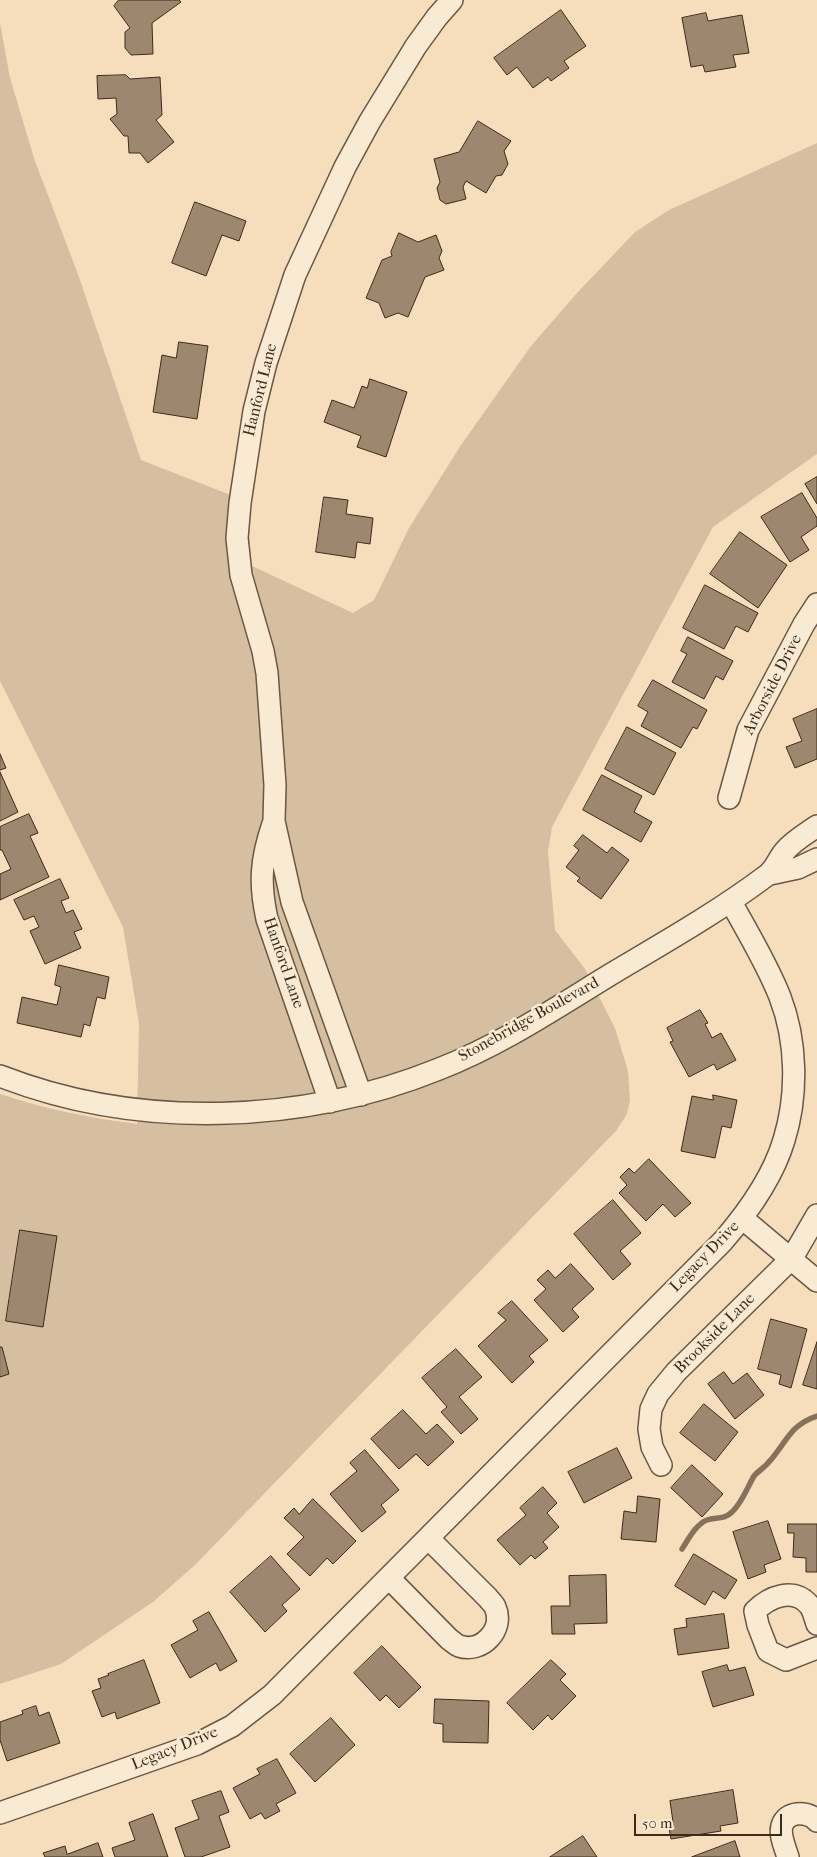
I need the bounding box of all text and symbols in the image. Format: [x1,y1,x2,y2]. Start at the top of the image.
street label: Hanford Lane [240,341,282,439]
street label: Arborside Drive [739,632,807,738]
street label: Hanford Lane [258,915,308,1011]
street label: Stonebridge Boulevard [455,973,603,1067]
street label: Legacy Drive [666,1217,744,1297]
street label: Brookside Lane [671,1290,759,1378]
street label: Legacy Drive [129,1723,221,1775]
scale bar [637,1804,784,1836]
text: 50 m [642,1814,672,1832]

